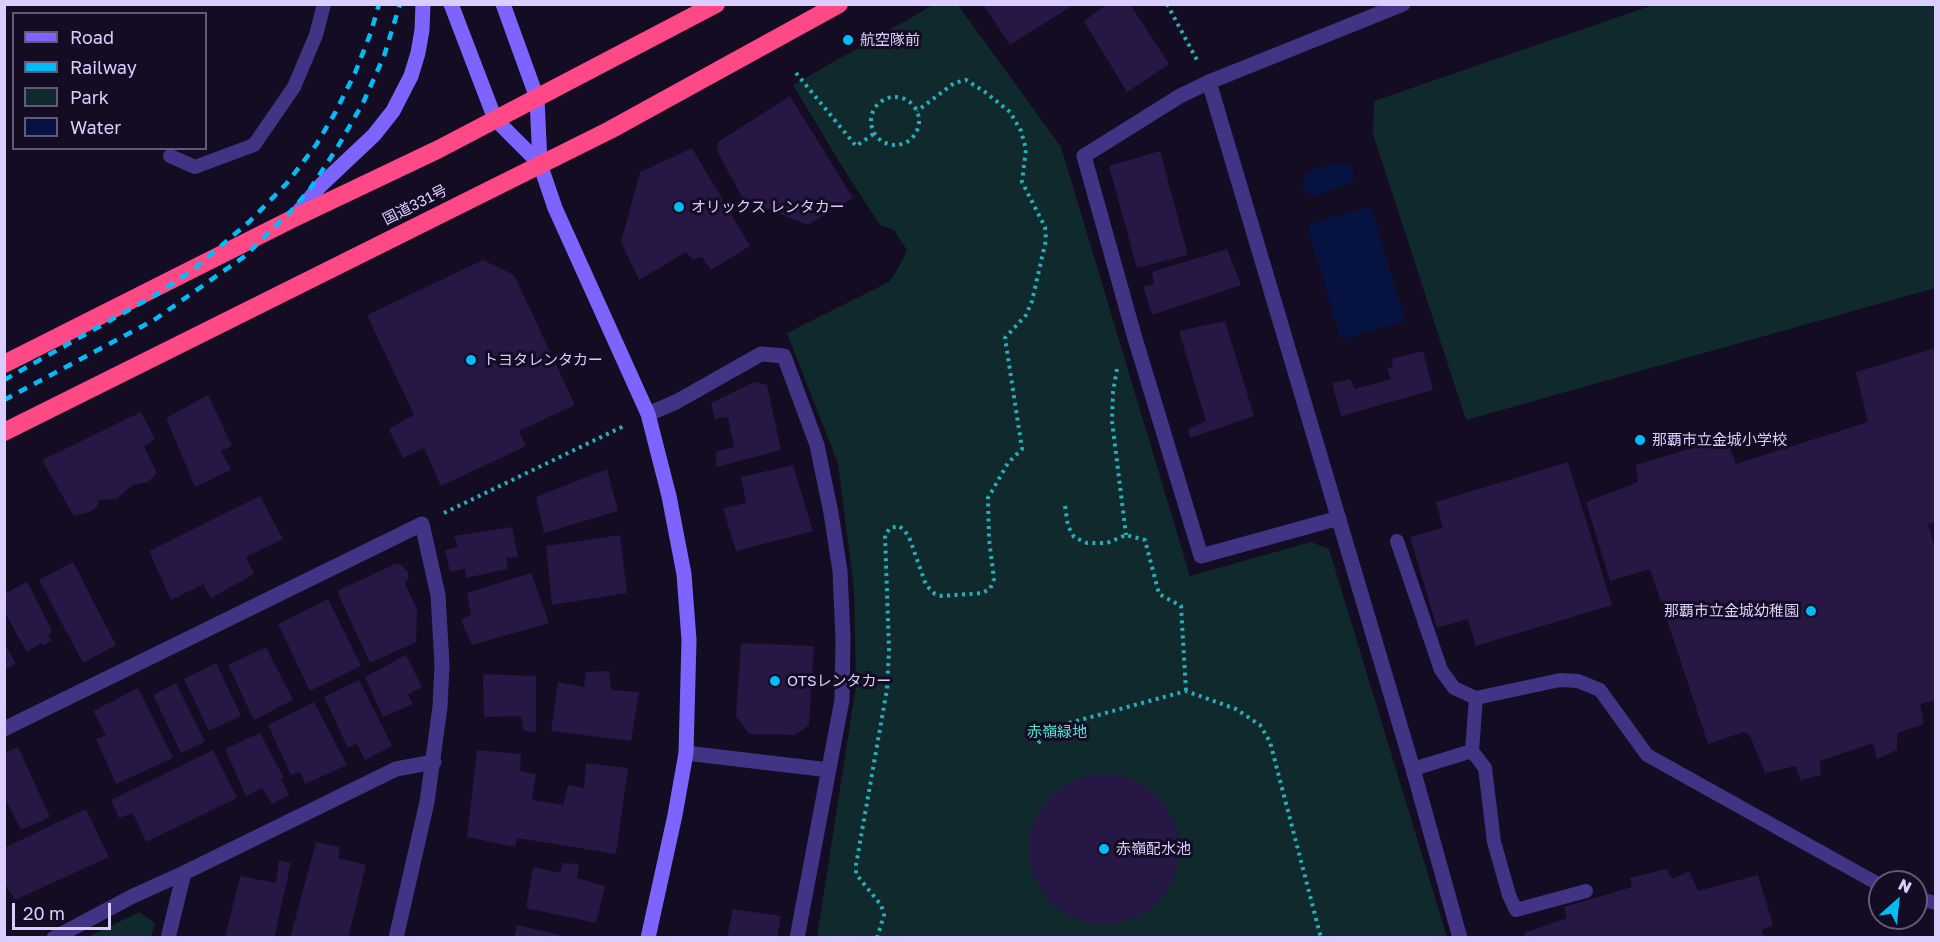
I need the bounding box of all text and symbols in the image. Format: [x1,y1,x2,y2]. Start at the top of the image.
legend [12,12,207,150]
text: Road [70,26,114,48]
place label: 航空隊前 [860,31,920,49]
marker: 航空隊前 [841,33,855,47]
text: Railway [70,56,137,78]
text: Park [70,86,109,108]
text: Water [70,116,121,138]
street label: 国道331号 [380,181,450,229]
place label: オリックス レンタカー [691,198,845,216]
marker: オリックス レンタカー [672,200,686,214]
place label: トヨタレンタカー [483,351,603,369]
marker: トヨタレンタカー [464,353,478,367]
place label: 那覇市立金城小学校 [1652,431,1787,449]
marker: 那覇市立金城小学校 [1633,433,1647,447]
place label: 那覇市立金城幼稚園 [1664,602,1799,620]
marker: 那覇市立金城幼稚園 [1804,604,1818,618]
place label: OTSレンタカー [787,672,892,690]
marker: OTSレンタカー [768,674,782,688]
park label: 赤嶺緑地 [1027,723,1087,741]
place label: 赤嶺配水池 [1116,840,1191,858]
marker: 赤嶺配水池 [1097,842,1111,856]
north arrow [1868,870,1928,930]
text: N [1895,874,1915,897]
scale bar [15,891,114,929]
text: 20 m [23,902,65,924]

